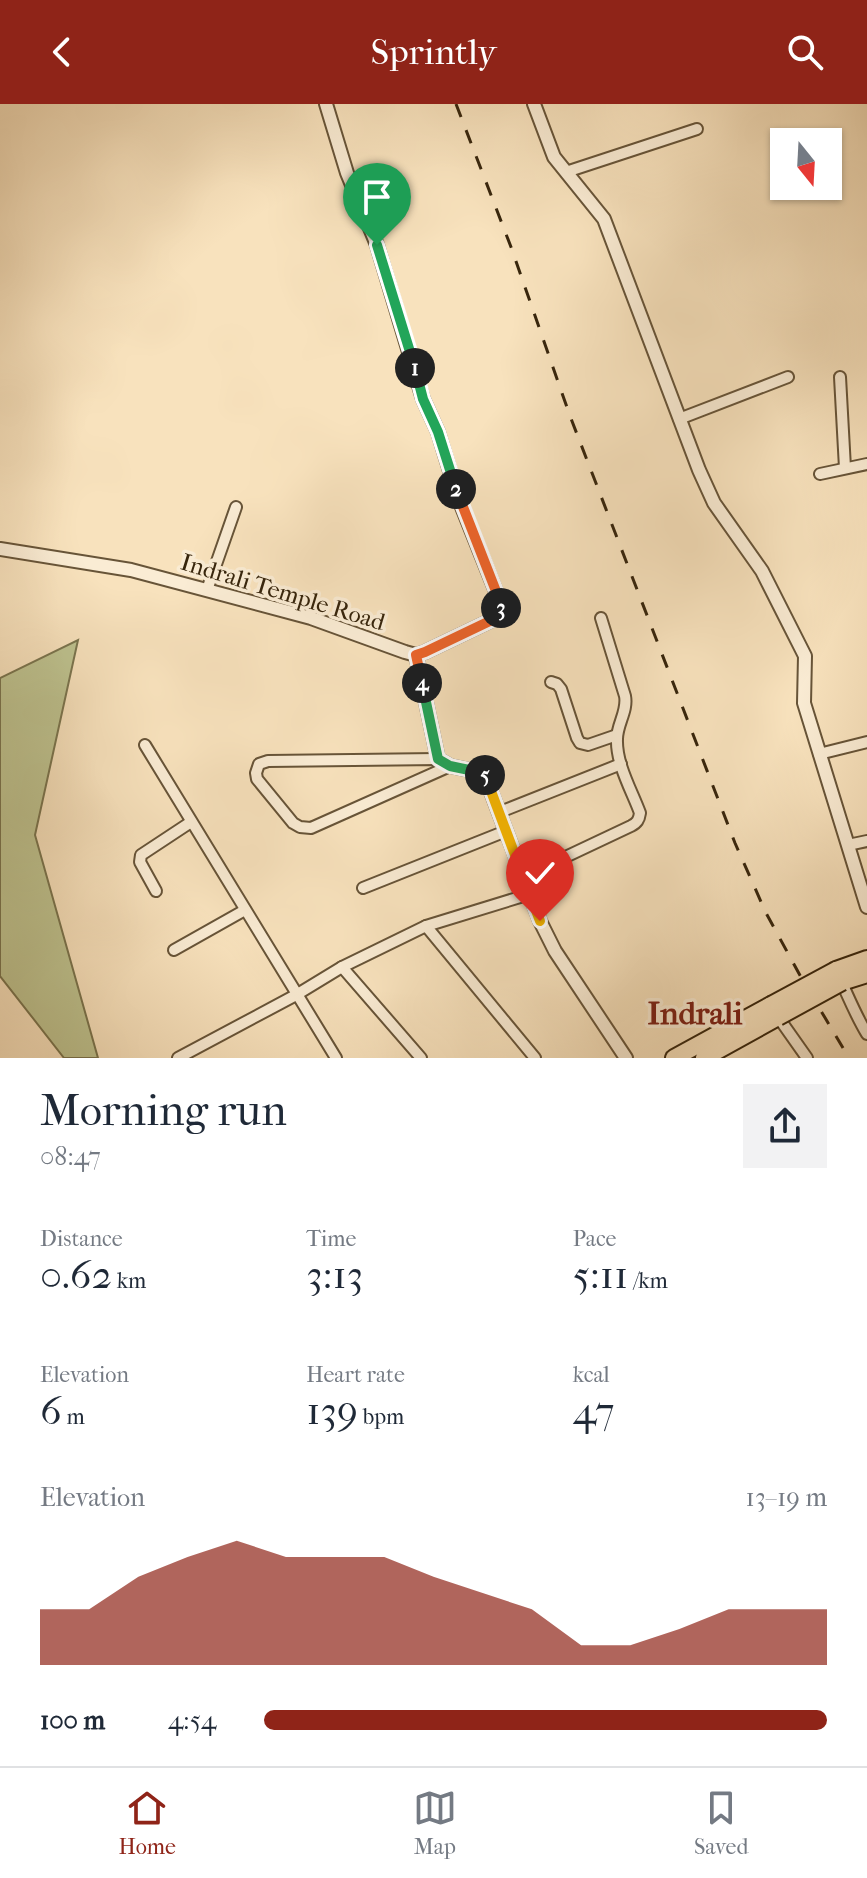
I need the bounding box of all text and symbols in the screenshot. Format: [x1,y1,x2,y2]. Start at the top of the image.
icon: back [40,30,84,74]
icon: search [783,30,827,74]
text: Sprintly [371,31,496,73]
north arrow [770,128,842,200]
map controls [770,128,842,200]
pin [343,163,411,245]
icon: arrive [355,175,399,219]
pin: 1 [395,348,435,388]
text: 1 [411,355,419,381]
pin: 2 [436,469,476,509]
text: 2 [450,476,462,502]
street label: Indrali Temple Road [177,548,389,637]
pin: 3 [481,588,521,628]
text: 3 [496,595,506,621]
pin: 4 [402,663,442,703]
text: 4 [416,670,429,696]
pin: 5 [465,755,505,795]
text: 5 [480,762,490,788]
pin [506,839,574,921]
icon: check [518,851,562,895]
district label: Indrali [647,995,743,1032]
button: share [743,1084,827,1168]
text: Morning run [40,1085,287,1136]
text: 08:47 [40,1141,101,1172]
text: Distance [40,1226,123,1252]
text: Time [306,1226,356,1252]
text: Pace [573,1226,616,1252]
text: 0.62 [40,1252,112,1298]
text: 3:13 [306,1252,363,1298]
text: 5:11 [573,1252,628,1298]
text: km [112,1268,146,1294]
text: /km [628,1268,668,1294]
text: Elevation [40,1362,129,1388]
text: Heart rate [306,1362,405,1388]
text: kcal [573,1362,610,1388]
text: 6 [40,1388,62,1434]
text: 139 [306,1388,358,1434]
text: 47 [573,1388,614,1434]
text: m [62,1404,85,1430]
text: bpm [358,1404,404,1430]
text: Elevation [40,1482,145,1513]
text: 13–19 m [746,1482,827,1513]
text: 100 m [40,1705,105,1736]
text: 4:54 [168,1705,216,1736]
tab: Home [119,1786,176,1860]
tab: Map [413,1786,457,1860]
tab: Saved [694,1786,748,1860]

